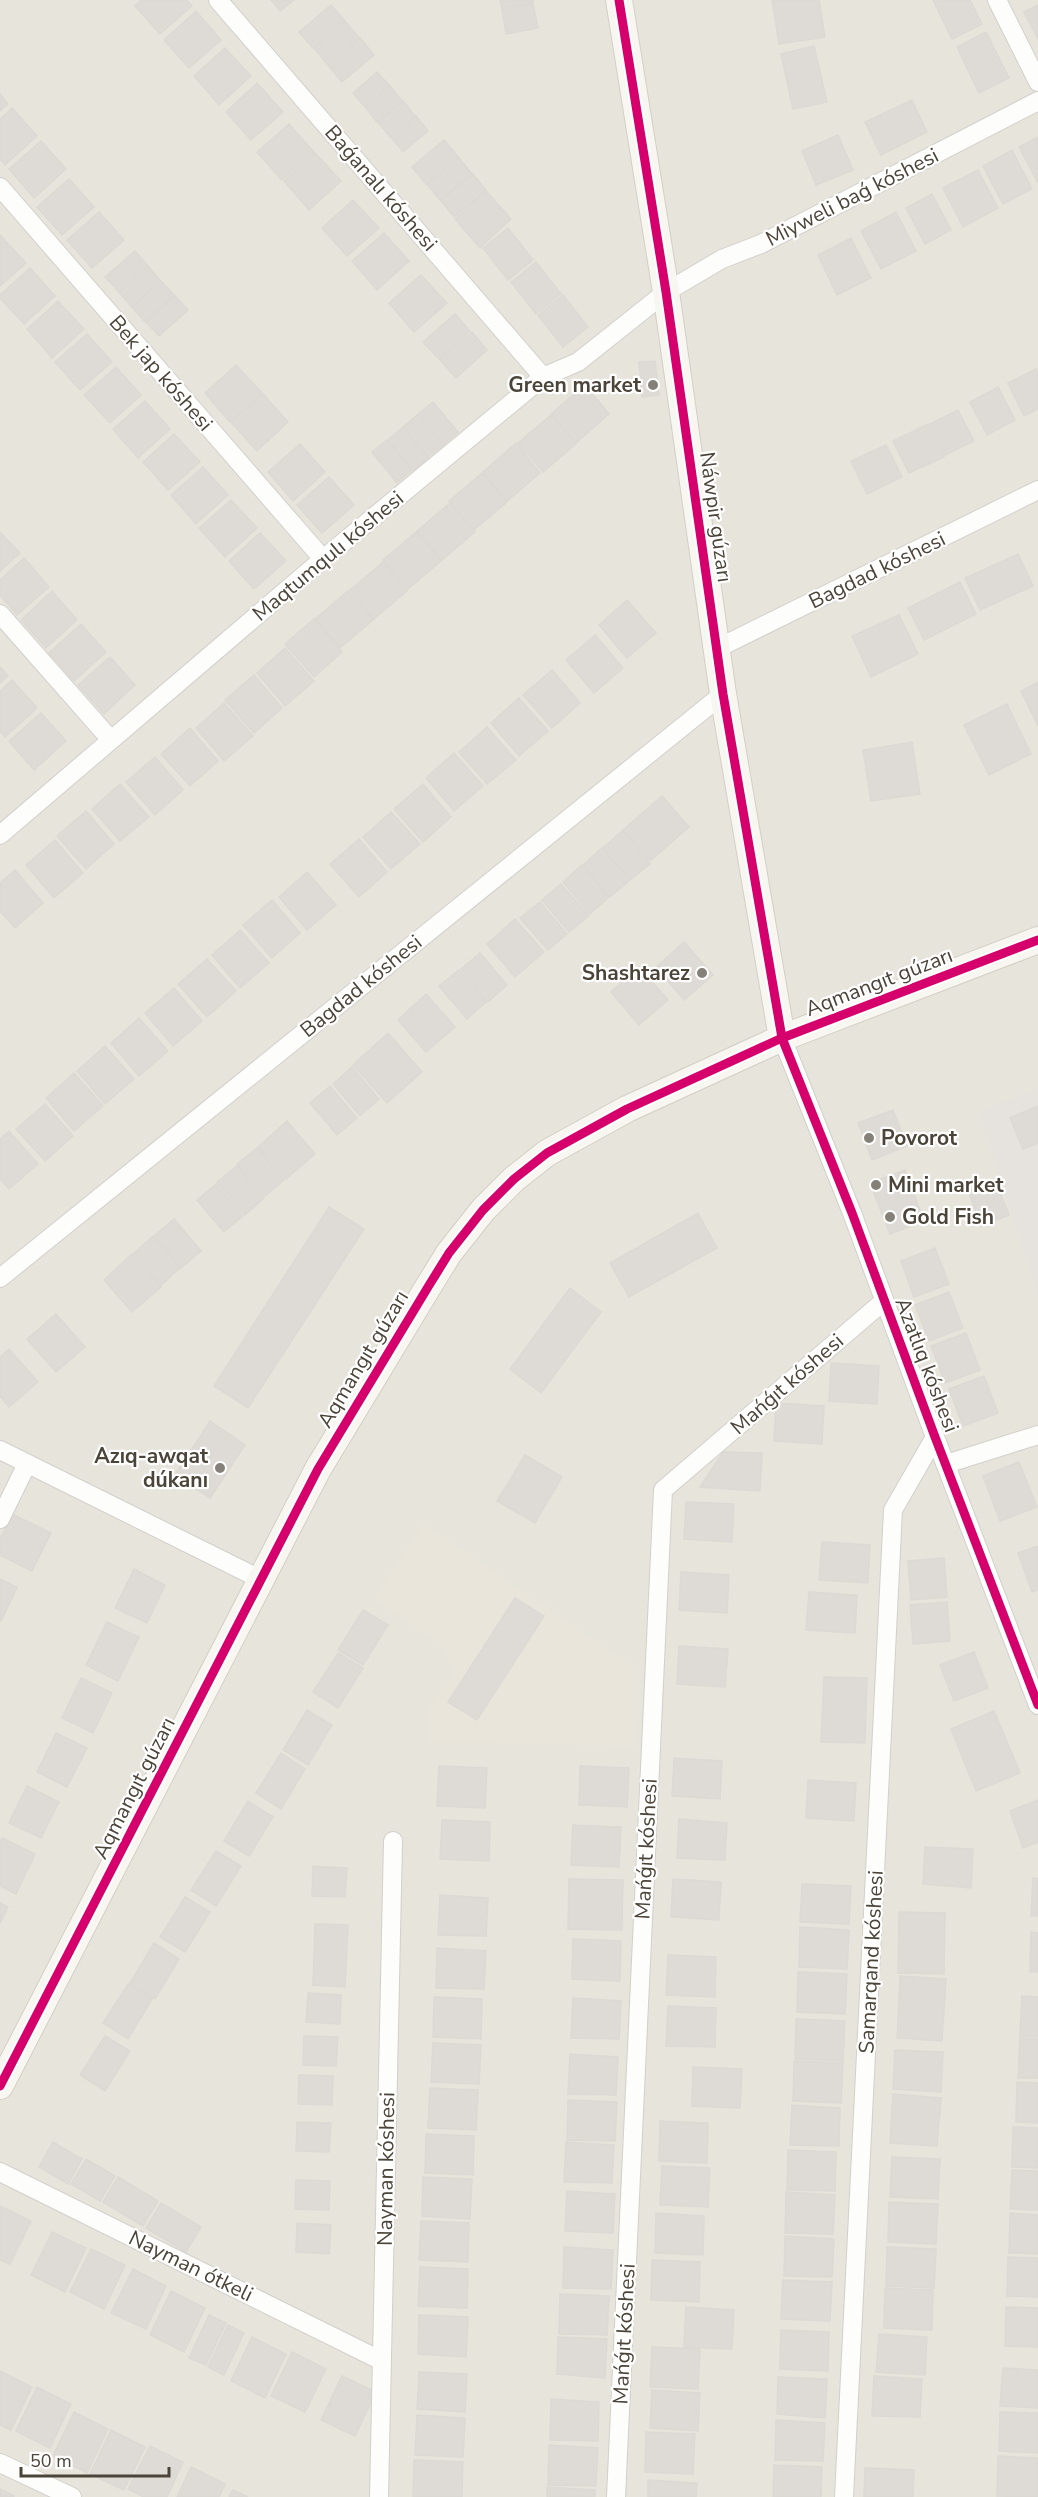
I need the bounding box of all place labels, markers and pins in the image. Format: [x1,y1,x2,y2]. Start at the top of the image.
place label: Green market [508,371,642,399]
marker: Green market [646,378,660,392]
place label: Shashtarez [582,959,690,987]
marker: Shashtarez [695,966,709,980]
place label: Povorot [881,1124,958,1152]
marker: Povorot [862,1131,876,1145]
place label: Mini market [888,1171,1004,1199]
marker: Mini market [869,1178,883,1192]
place label: Gold Fish [902,1203,994,1231]
marker: Gold Fish [883,1210,897,1224]
place label: Azıq-awqat dúkanı [94,1442,209,1494]
marker: Azıq-awqat dúkanı [213,1461,227,1475]

